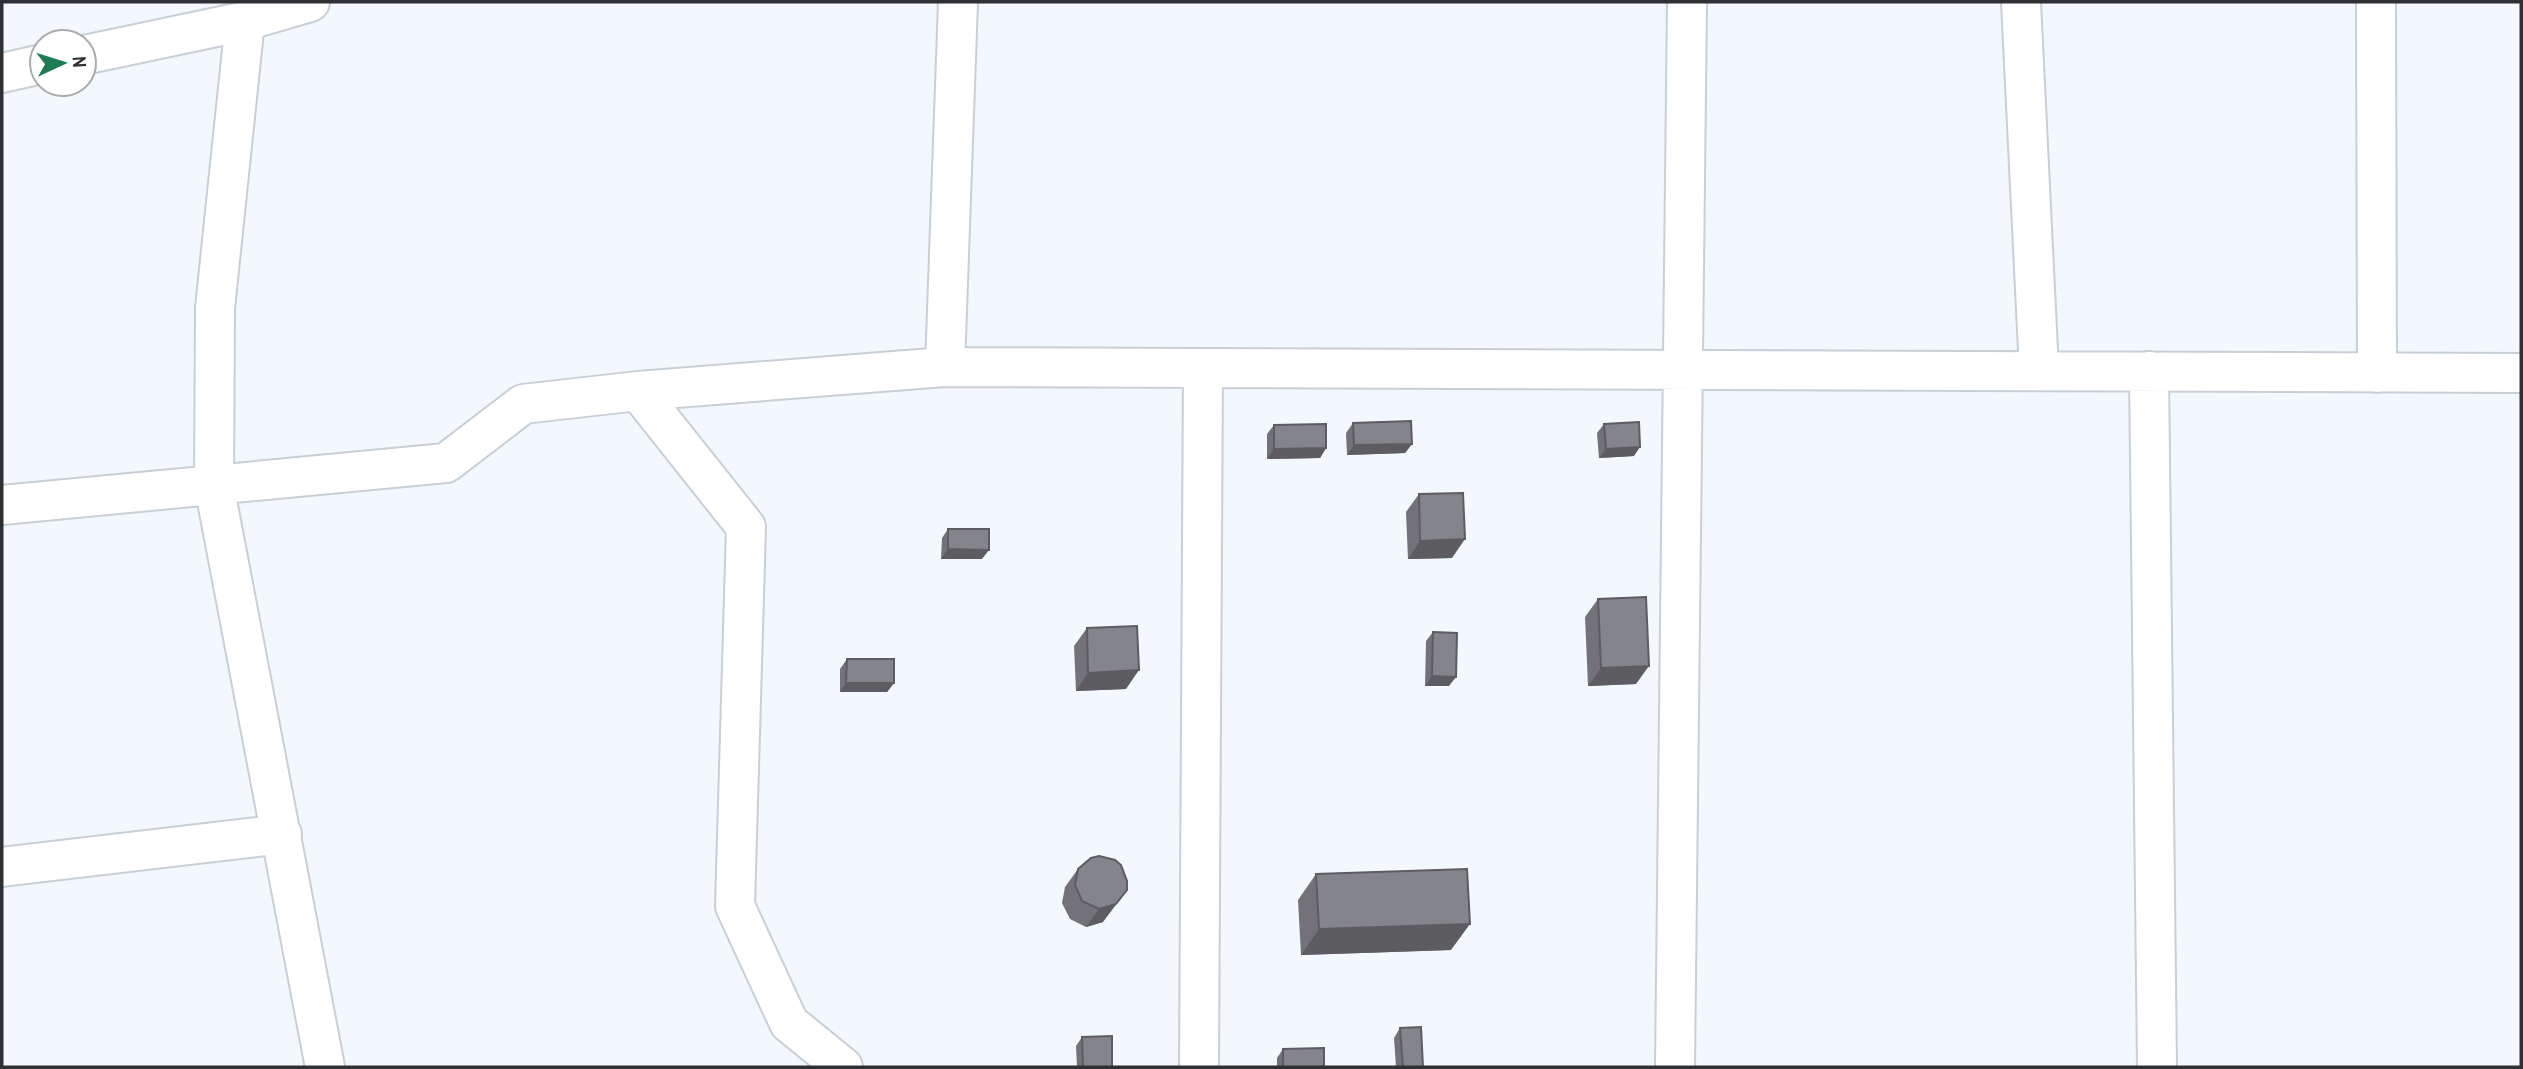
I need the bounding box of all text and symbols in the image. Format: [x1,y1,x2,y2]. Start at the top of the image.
north arrow [28,28,98,98]
text: N [67,55,93,68]

